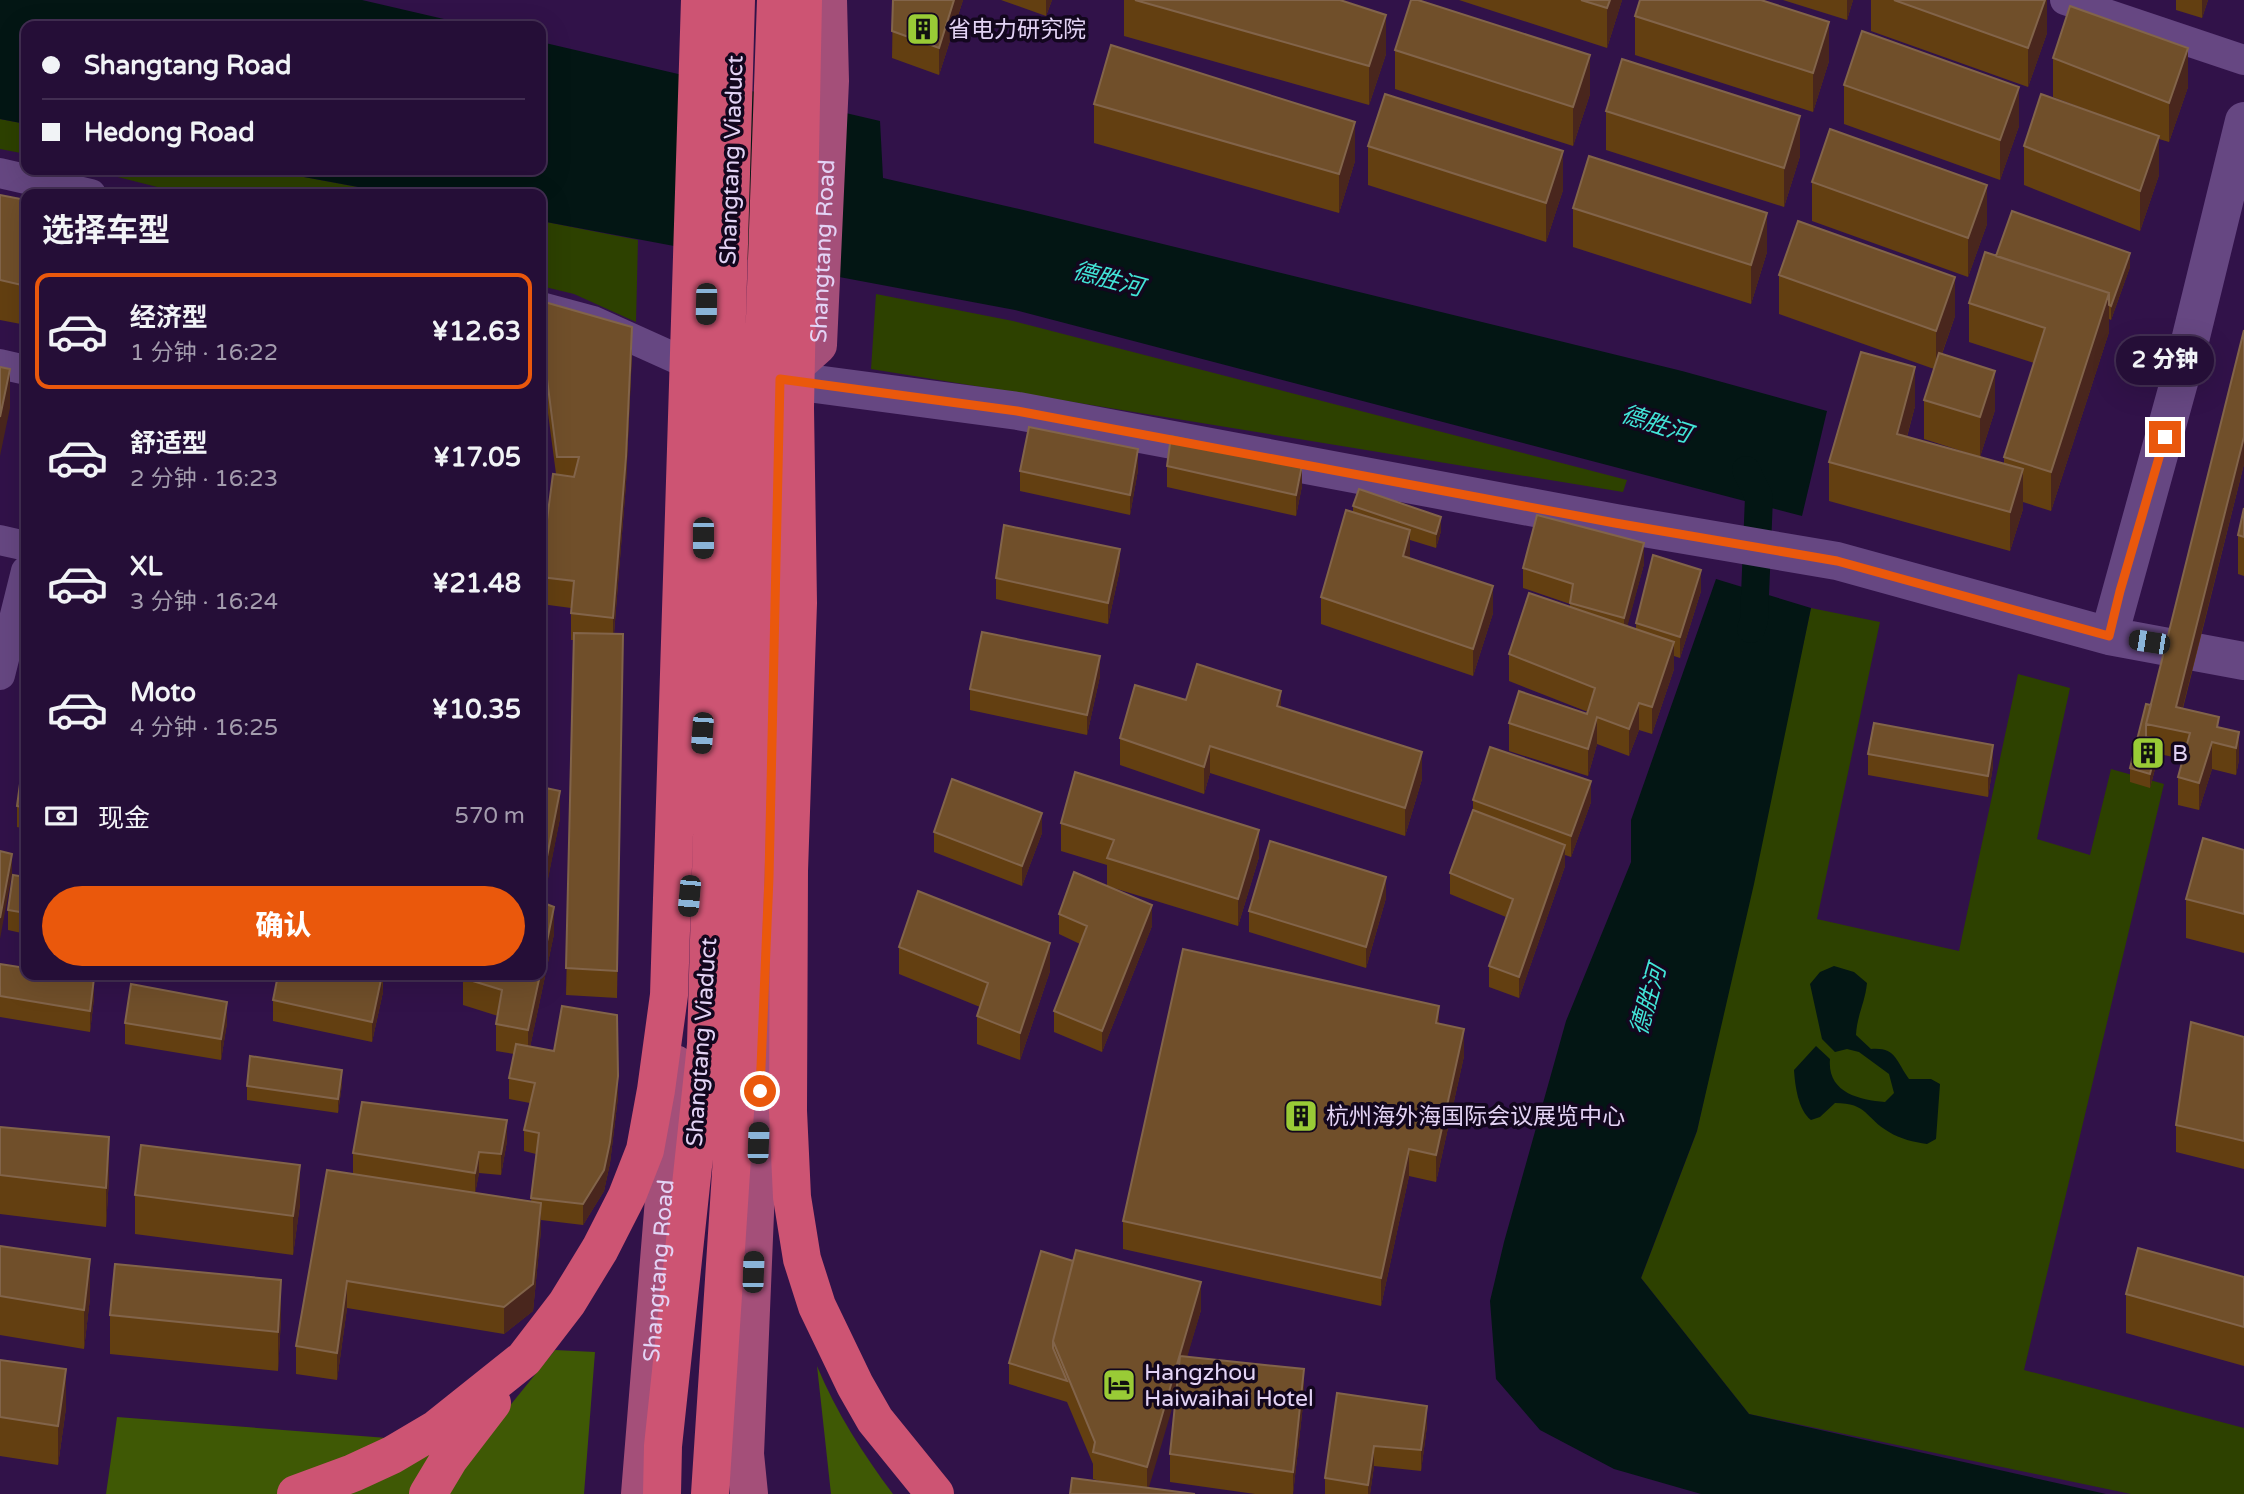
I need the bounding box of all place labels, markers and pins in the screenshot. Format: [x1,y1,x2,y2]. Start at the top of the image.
building icon: 省电力研究院 [904,10,942,48]
place label: 省电力研究院 [948,16,1086,44]
building icon: B [2129,734,2167,772]
place label: B [2172,740,2188,768]
building icon: 杭州海外海国际会议展览中心 [1282,1097,1320,1135]
place label: 杭州海外海国际会议展览中心 [1326,1103,1625,1131]
place label: Hangzhou Haiwaihai Hotel [1144,1359,1314,1413]
hotel icon: Hangzhou Haiwaihai Hotel [1100,1366,1138,1404]

